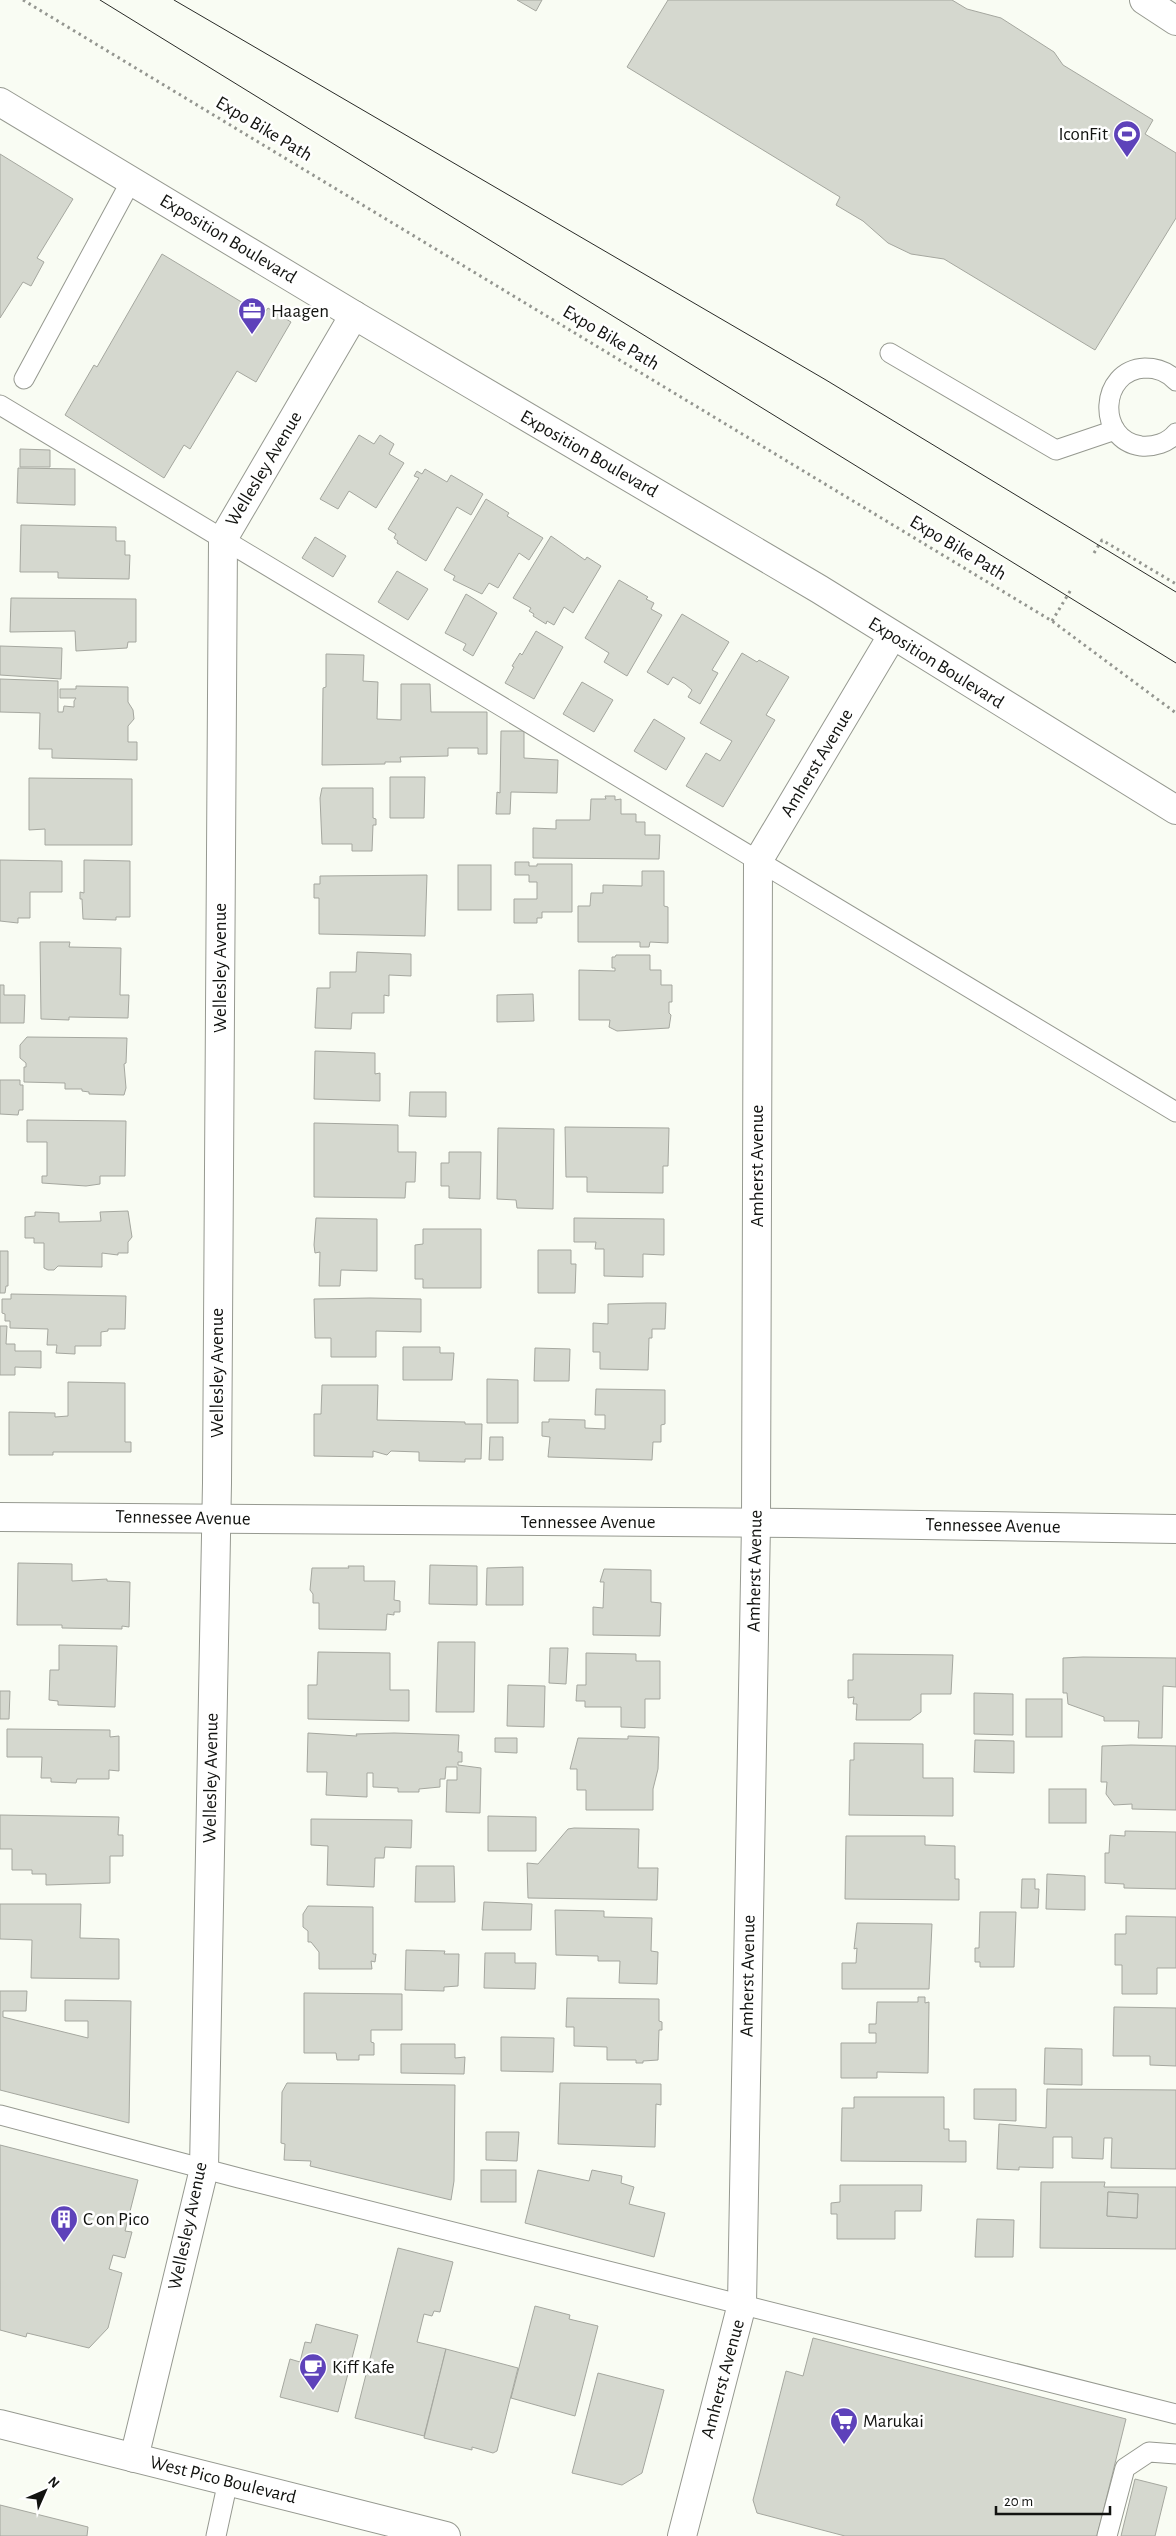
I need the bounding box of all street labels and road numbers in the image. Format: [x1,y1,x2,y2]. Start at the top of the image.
street label: Expo Bike Path [213,93,315,165]
street label: Exposition Boulevard [156,191,300,287]
street label: Expo Bike Path [560,302,662,374]
street label: Exposition Boulevard [517,407,661,501]
street label: Wellesley Avenue [222,408,306,530]
street label: Expo Bike Path [907,512,1009,584]
street label: Exposition Boulevard [865,614,1007,712]
street label: Amherst Avenue [777,706,857,820]
street label: Wellesley Avenue [211,903,230,1033]
street label: Amherst Avenue [748,1105,767,1227]
street label: Wellesley Avenue [208,1308,227,1438]
street label: Tennessee Avenue [115,1507,251,1529]
street label: Amherst Avenue [744,1510,766,1632]
street label: Tennessee Avenue [520,1513,656,1532]
street label: Tennessee Avenue [925,1515,1061,1537]
street label: Wellesley Avenue [200,1713,222,1843]
street label: Amherst Avenue [737,1915,759,2037]
street label: Wellesley Avenue [165,2160,211,2292]
street label: Amherst Avenue [698,2317,748,2441]
street label: West Pico Boulevard [148,2453,298,2507]

